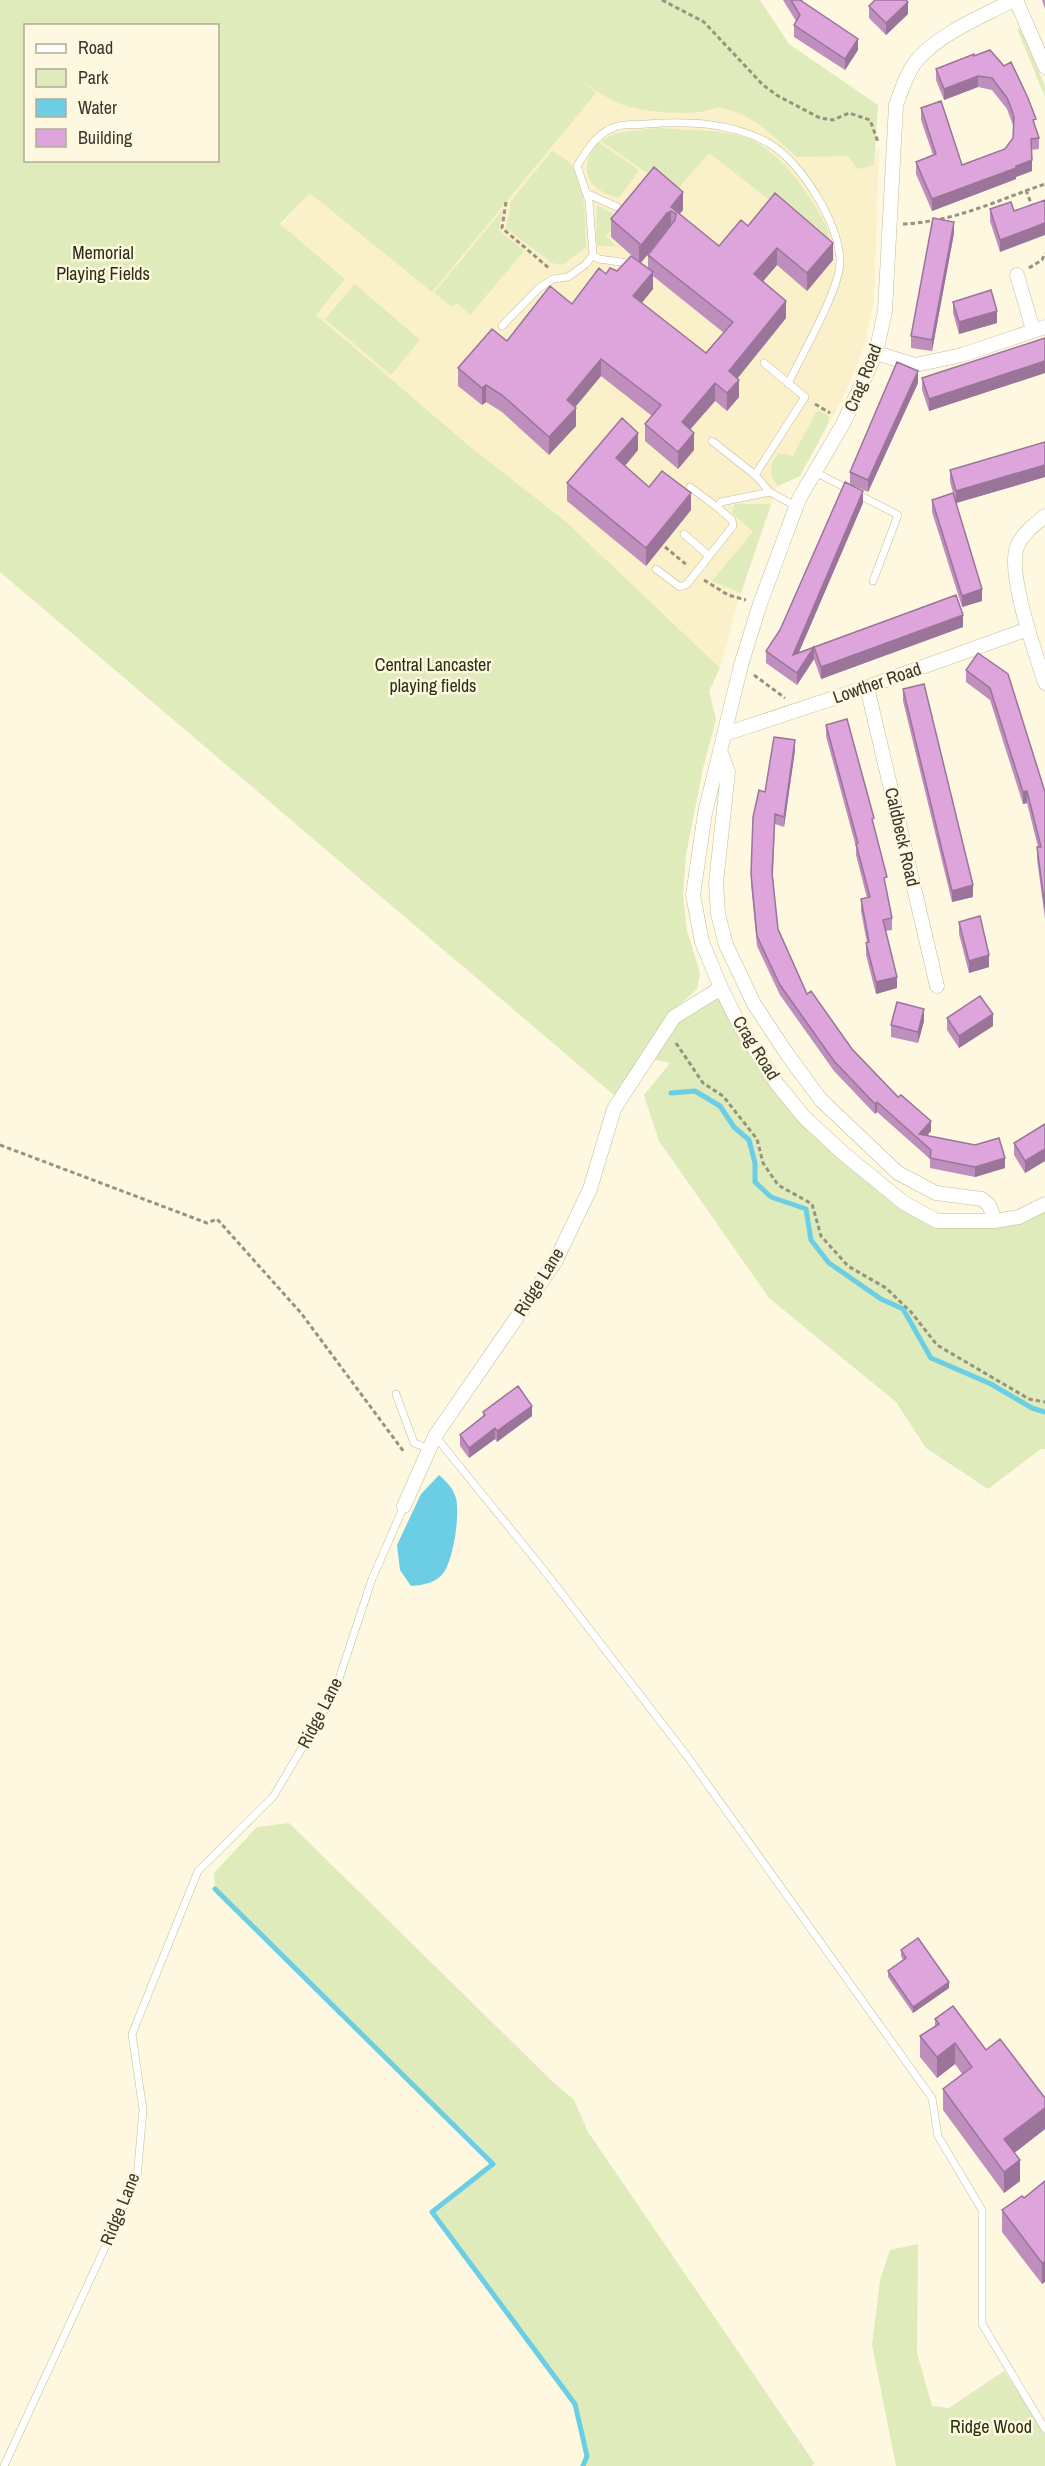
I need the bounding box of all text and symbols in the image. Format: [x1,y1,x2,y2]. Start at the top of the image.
legend [24,24,219,162]
text: Road [78,35,113,60]
text: Park [78,65,109,90]
text: Water [78,95,117,120]
text: Building [78,125,133,150]
park label: Memorial Playing Fields [56,240,150,286]
street label: Crag Road [838,340,887,416]
park label: Central Lancaster playing fields [375,652,491,698]
street label: Lowther Road [829,656,924,709]
street label: Caldbeck Road [879,785,926,889]
street label: Crag Road [727,1011,786,1085]
street label: Ridge Lane [508,1243,569,1321]
street label: Ridge Lane [291,1673,348,1752]
street label: Ridge Lane [94,2169,145,2249]
park label: Ridge Wood [950,2414,1032,2439]

